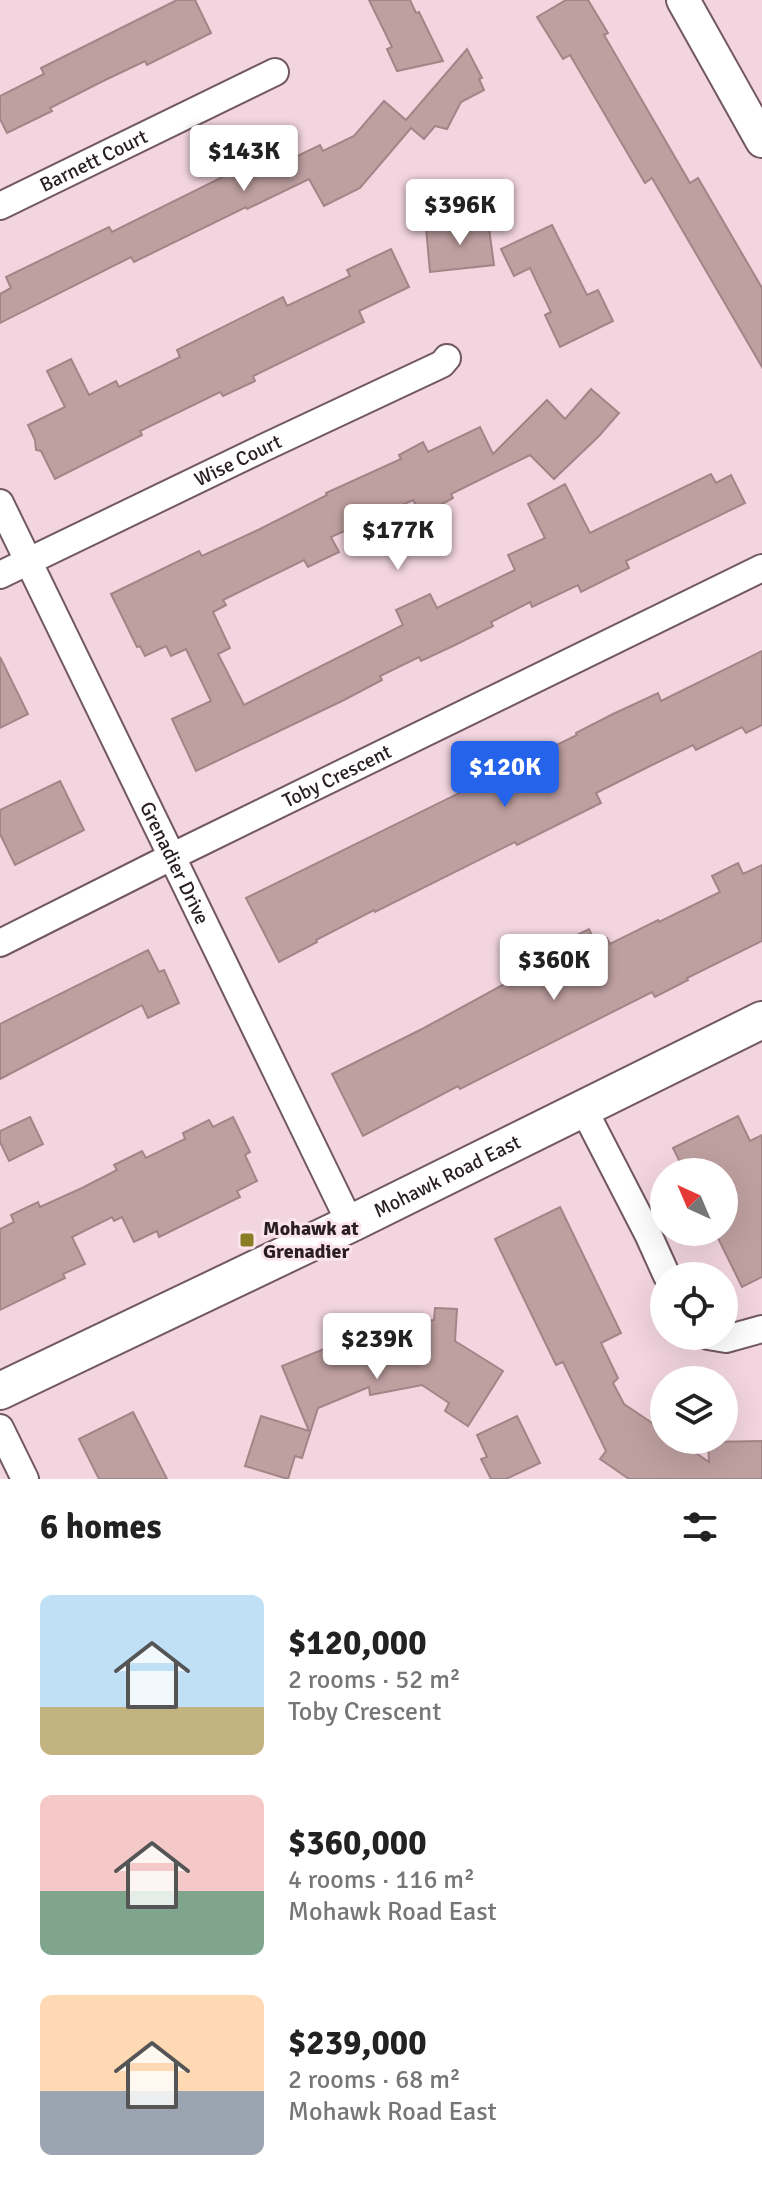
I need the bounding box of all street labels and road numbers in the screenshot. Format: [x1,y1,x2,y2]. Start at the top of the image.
street label: Barnett Court [35,124,152,197]
street label: Wise Court [190,429,285,492]
street label: Toby Crescent [278,739,395,813]
street label: Grenadier Drive [134,797,215,928]
street label: Mohawk Road East [369,1129,524,1223]

